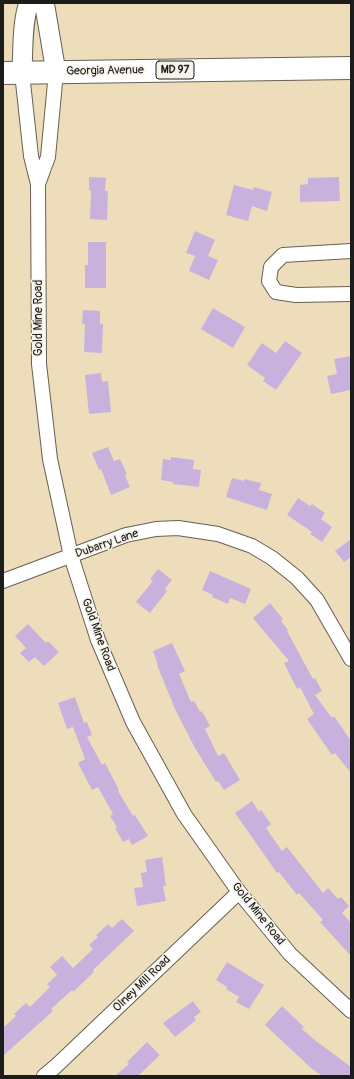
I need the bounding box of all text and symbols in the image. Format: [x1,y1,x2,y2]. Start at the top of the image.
road number: MD 97 [156,61,194,79]
street label: Georgia Avenue [66,63,144,79]
street label: Gold Mine Road [32,280,46,356]
street label: Dubarry Lane [74,526,140,562]
street label: Gold Mine Road [78,597,118,673]
street label: Gold Mine Road [228,880,288,948]
street label: Olney Mill Road [110,953,174,1015]

